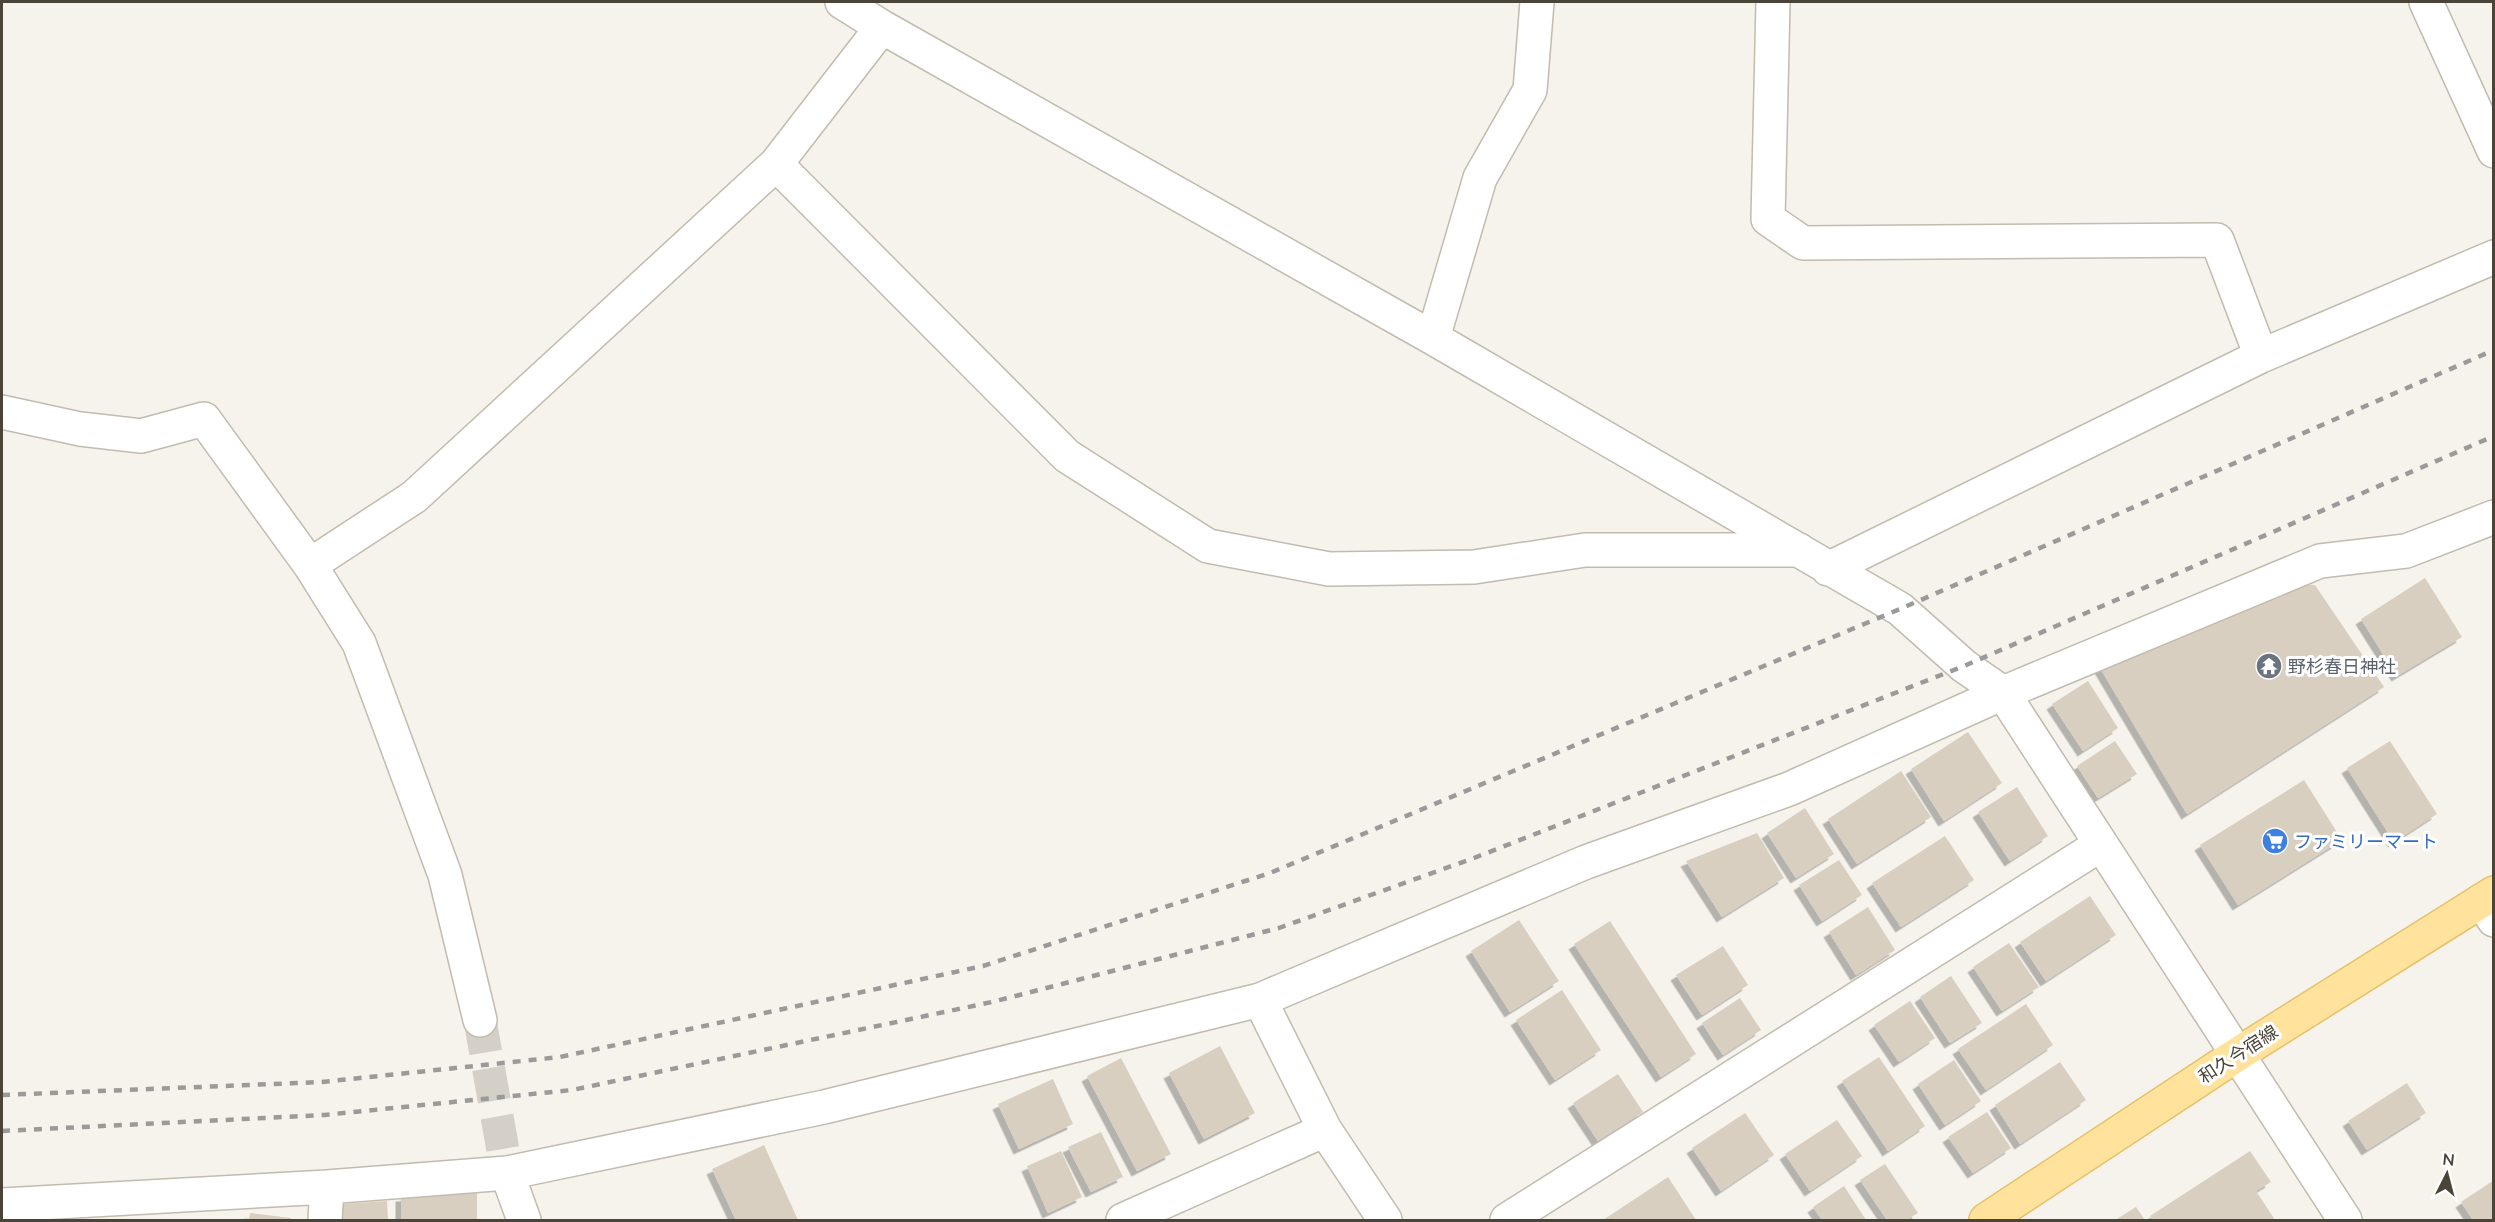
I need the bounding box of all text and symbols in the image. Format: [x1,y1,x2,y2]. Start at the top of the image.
temple icon: 野杉春日神社 [2254,651,2284,681]
place label: 野杉春日神社 [2288,655,2396,678]
supermarket icon: ファミリーマート [2260,826,2290,856]
place label: ファミリーマート [2294,830,2438,853]
street label: 和久今宿線 [2194,1020,2282,1088]
north arrow [2417,1144,2477,1204]
text: N [2442,1149,2456,1170]

